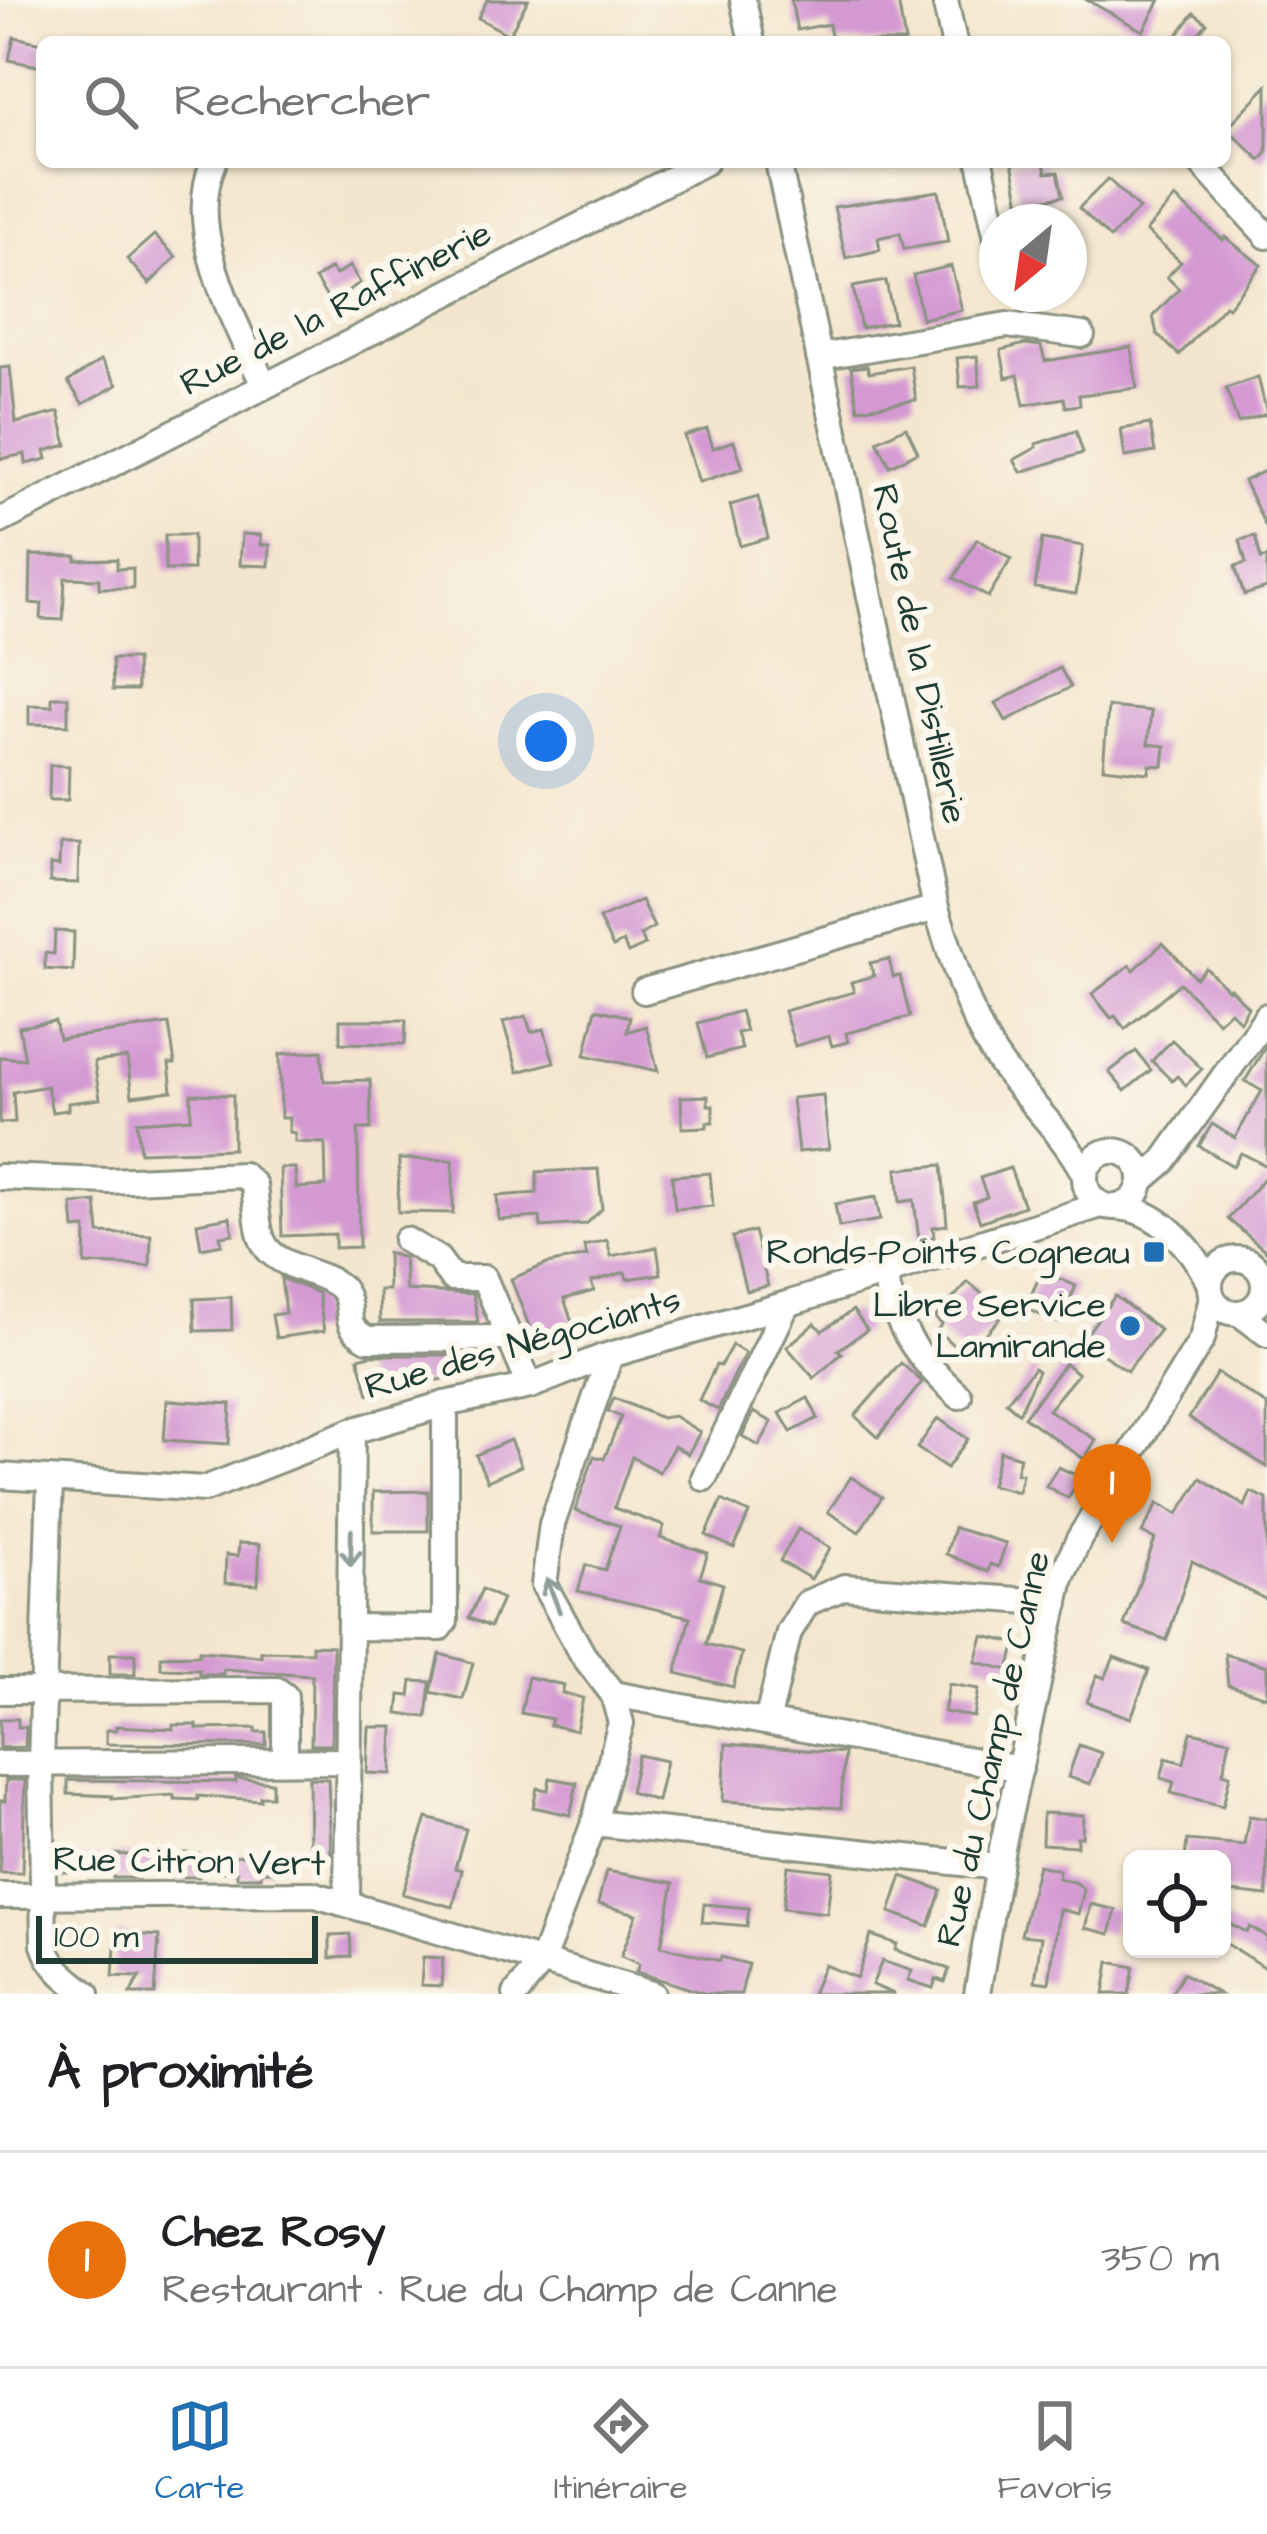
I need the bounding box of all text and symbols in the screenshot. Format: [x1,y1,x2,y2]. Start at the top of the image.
search box [36,36,1231,168]
icon: search [78,69,144,135]
text: Rechercher [174,71,430,133]
north arrow [979,204,1087,312]
street label: Rue de la Raffinerie [172,208,500,410]
street label: Route de la Distillerie [858,480,980,828]
your location [516,711,576,771]
place label: Ronds-Points Cogneau [766,1227,1130,1279]
marker: Ronds-Points Cogneau [1141,1239,1167,1265]
street label: Rue des Négociants [359,1275,687,1414]
place label: Libre Service Lamirande [873,1280,1106,1372]
marker: Libre Service Lamirande [1117,1313,1143,1339]
pin: 1 [1073,1444,1151,1543]
one-way arrow [340,1528,362,1567]
street label: Rue du Champ de Canne [924,1546,1064,1952]
one-way arrow [540,1577,562,1614]
street label: Rue Citron Vert [52,1834,326,1890]
map controls [1123,1850,1231,1958]
button: locate [1123,1850,1231,1958]
scale bar [36,1910,318,1963]
text: 100 m [54,1914,139,1960]
text: À proximité [48,2037,314,2108]
text: Chez Rosy [162,2202,385,2264]
text: 1 [85,2233,90,2287]
text: 350 m [1101,2233,1219,2287]
text: Restaurant · Rue du Champ de Canne [162,2264,838,2318]
tab: Carte [155,2393,244,2511]
tab: Itinéraire [554,2393,688,2511]
tab: Favoris [997,2393,1112,2511]

